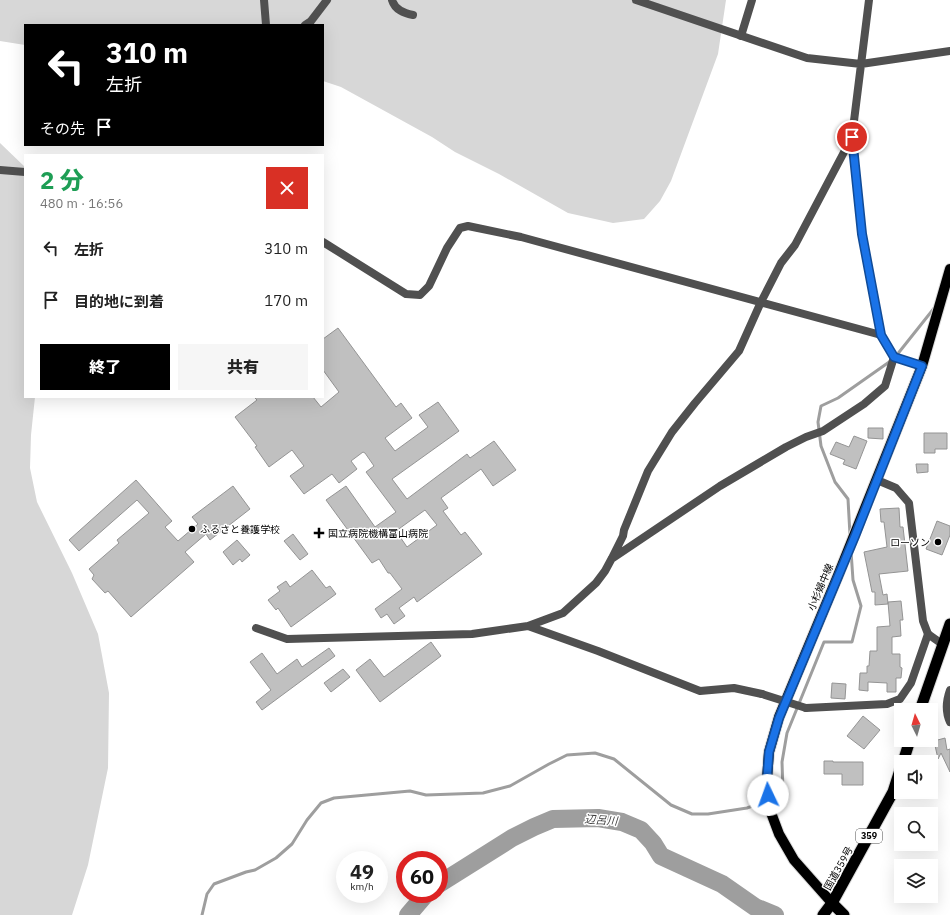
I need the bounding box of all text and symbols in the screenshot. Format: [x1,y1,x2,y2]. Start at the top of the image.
text: 310 m [106,34,188,71]
icon: left [40,40,92,92]
text: 左折 [106,73,142,96]
icon: arrive [93,116,115,138]
text: その先 [40,119,85,138]
pin [835,120,869,154]
icon: arrive [841,126,863,148]
text: 2 分 [40,164,84,196]
button: close [266,167,308,209]
text: 480 m · 16:56 [40,195,123,212]
icon: left [40,237,62,259]
text: 310 m [264,239,308,258]
text: 左折 [74,240,104,259]
icon: arrive [40,289,62,311]
text: 170 m [264,291,308,310]
text: 目的地に到着 [74,292,164,311]
button: 終了 [40,344,170,390]
button: 共有 [178,344,308,390]
place label: ふるさと養護学校 [200,523,280,536]
marker: ふるさと養護学校 [187,524,197,534]
marker: 国立病院機構富山病院 [313,527,325,539]
place label: 国立病院機構富山病院 [328,527,428,540]
place label: ローソン [890,536,930,549]
marker: ローソン [933,537,943,547]
street label: 小杉婦中線 [805,562,836,613]
north arrow [894,703,938,747]
map controls [894,703,938,903]
button: sound [894,755,938,799]
position arrow [747,774,789,816]
button: search [894,807,938,851]
water label: 辺呂川 [584,812,619,828]
road number: 359 [856,829,882,843]
street label: 国道359号 [821,844,856,892]
speed limit sign: 60 [396,851,448,903]
text: 49 [350,858,374,885]
button: layers [894,859,938,903]
text: km/h [350,880,374,893]

